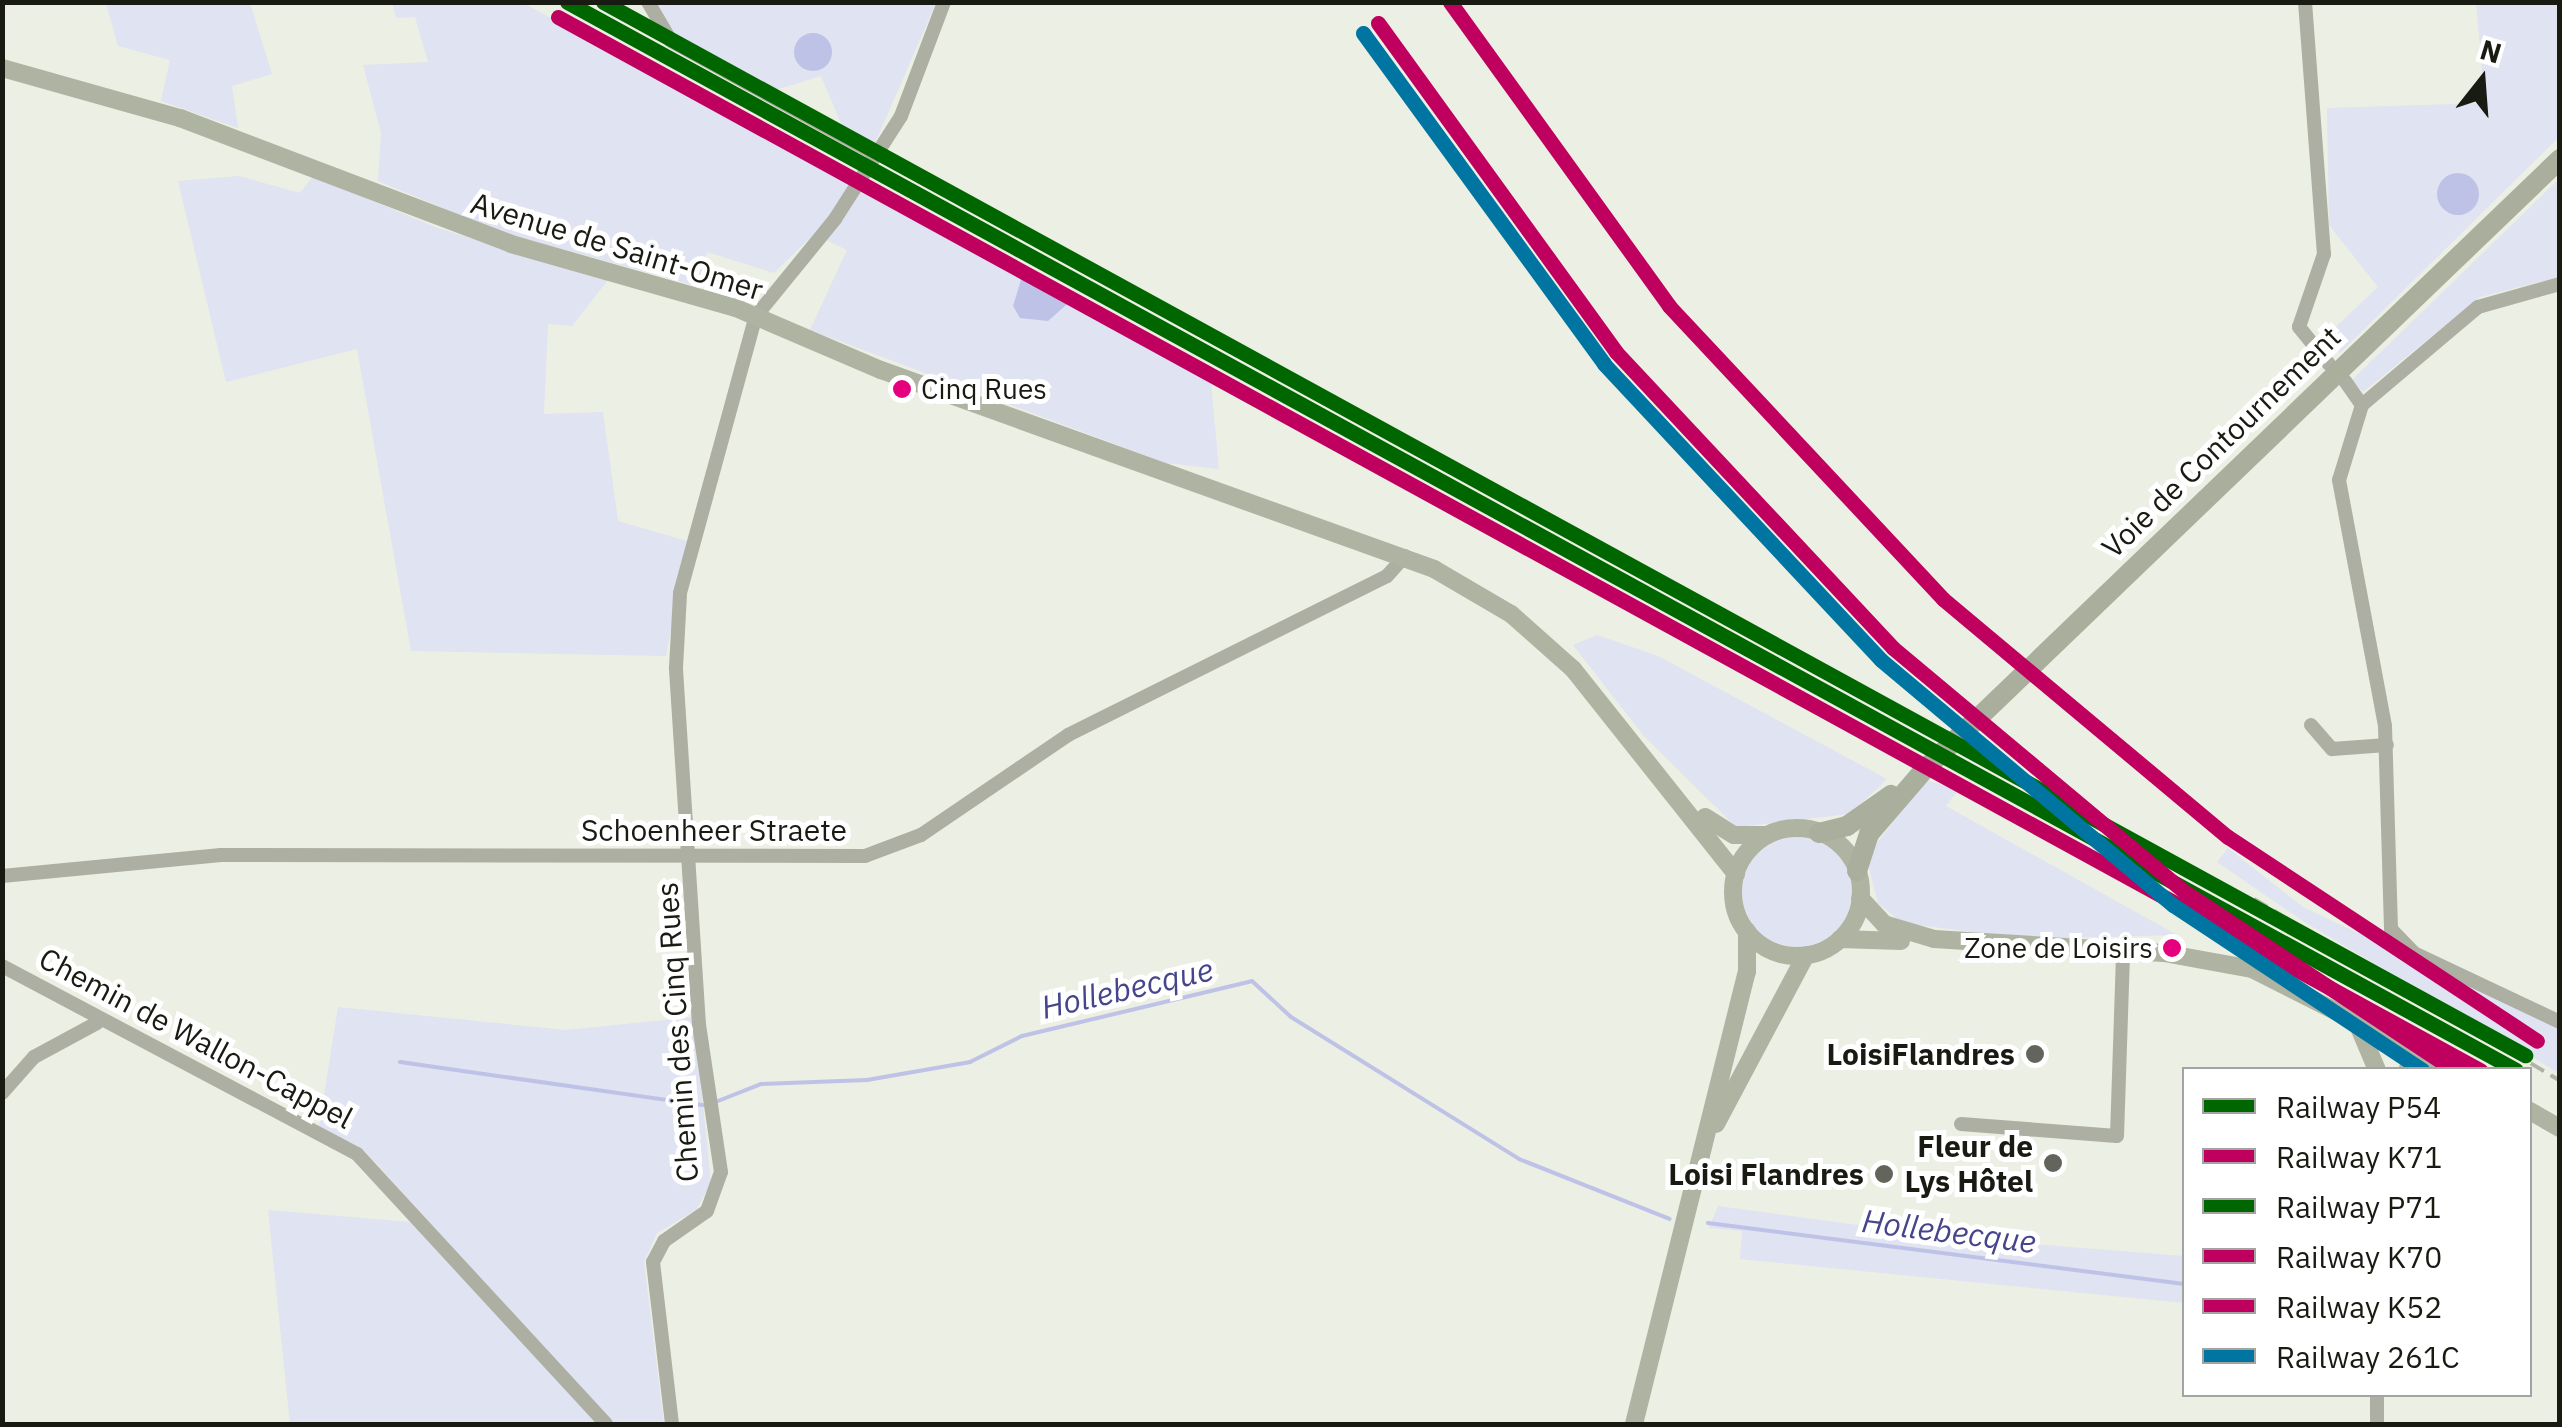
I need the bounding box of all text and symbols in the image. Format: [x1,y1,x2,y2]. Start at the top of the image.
north arrow [2432,30,2532,130]
text: N [2476,30,2506,71]
street label: Avenue de Saint-Omer [467,184,767,308]
street label: Voie de Contournement [2094,319,2348,565]
place label: Cinq Rues [921,372,1047,406]
marker: Cinq Rues [892,379,912,399]
street label: Schoenheer Straete [581,812,847,848]
street label: Chemin des Cinq Rues [649,881,705,1183]
place label: Zone de Loisirs [1964,931,2153,965]
marker: Zone de Loisirs [2162,938,2182,958]
street label: Chemin de Wallon-Cappel [33,940,359,1136]
water label: Hollebecque [1037,950,1217,1026]
place label: LoisiFlandres [1826,1036,2015,1072]
marker: LoisiFlandres [2024,1043,2046,1065]
legend [2182,1067,2532,1397]
text: Railway P54 [2276,1087,2441,1126]
place label: Fleur de Lys Hôtel [1904,1128,2033,1198]
text: Railway K71 [2276,1137,2442,1176]
marker: Fleur de Lys Hôtel [2042,1152,2064,1174]
place label: Loisi Flandres [1668,1156,1864,1192]
marker: Loisi Flandres [1873,1163,1895,1185]
text: Railway P71 [2276,1187,2441,1226]
water label: Hollebecque [1860,1201,2038,1261]
text: Railway K70 [2276,1237,2442,1276]
text: Railway K52 [2276,1287,2442,1326]
text: Railway 261C [2276,1337,2460,1376]

